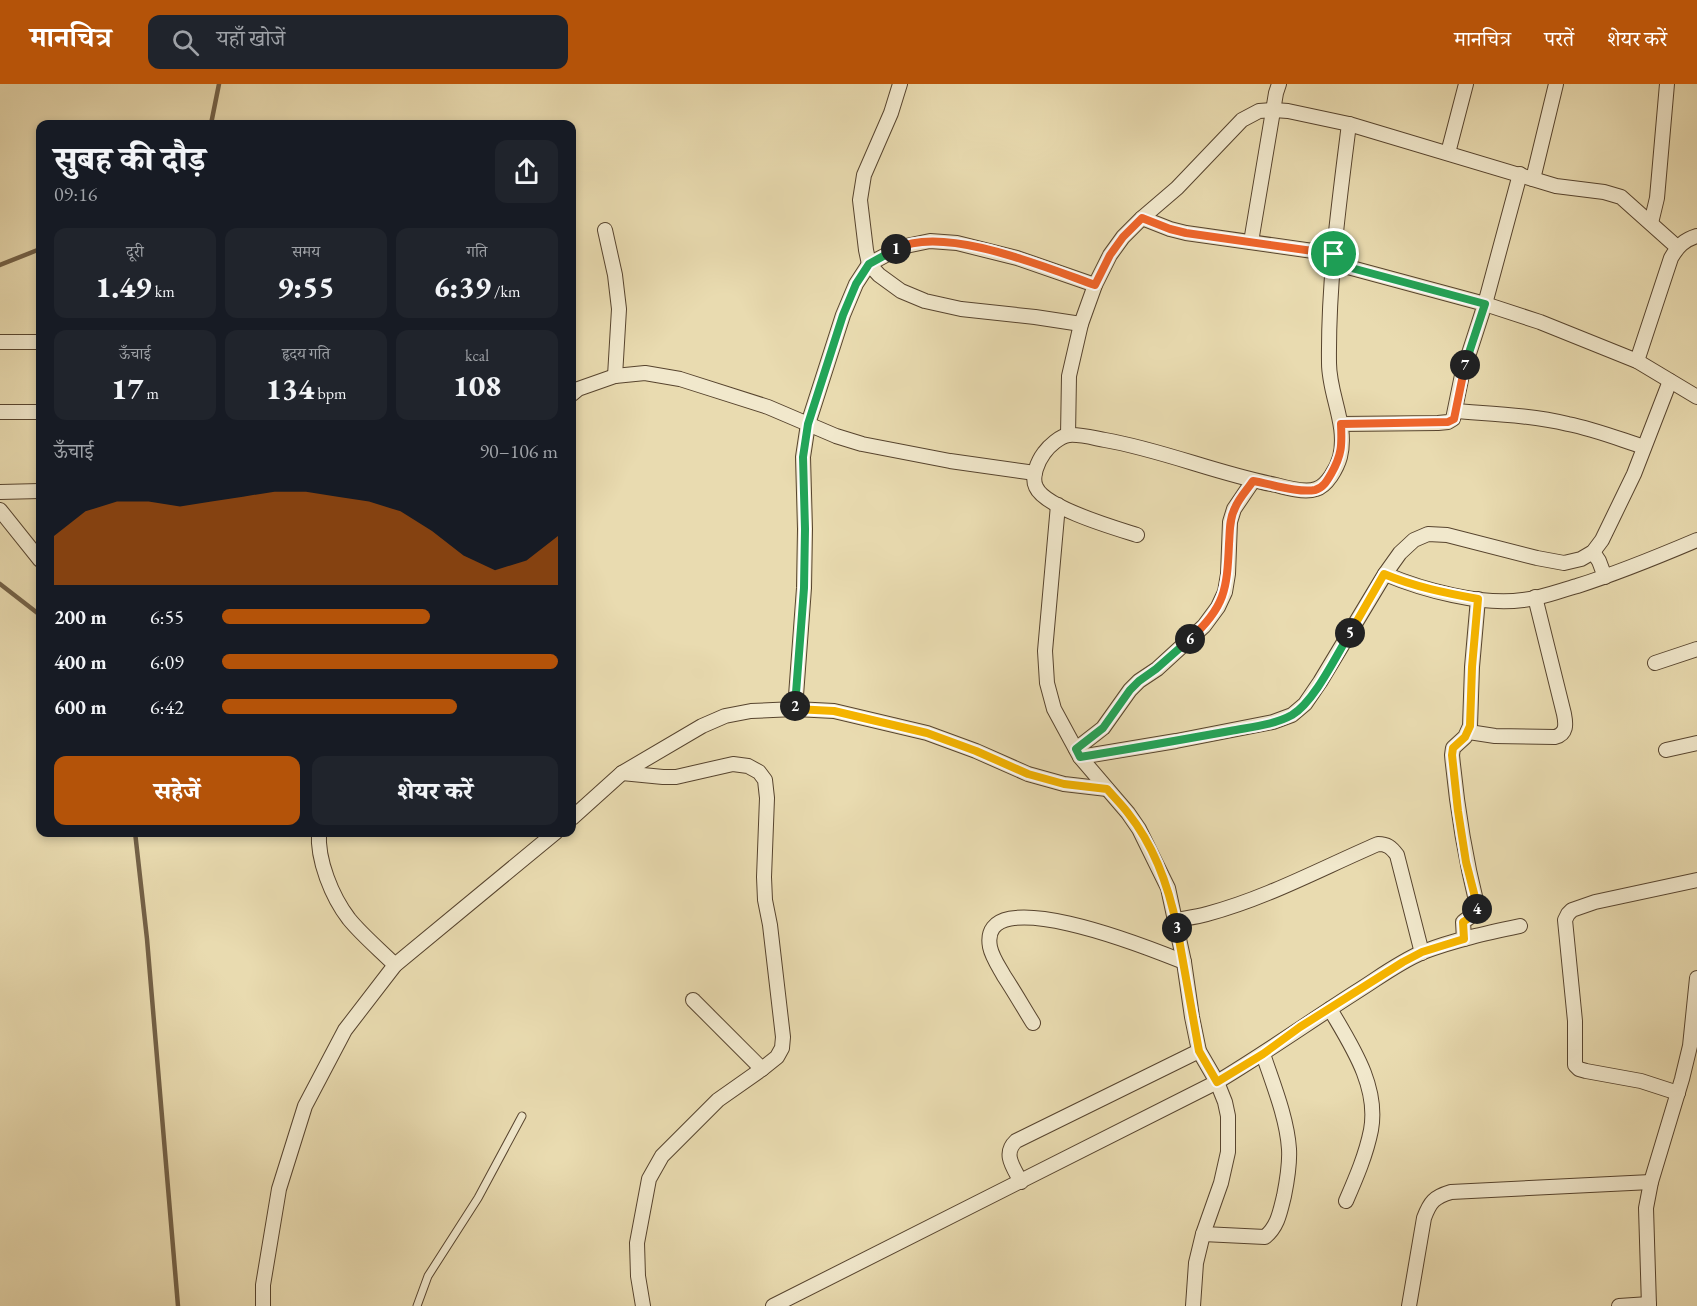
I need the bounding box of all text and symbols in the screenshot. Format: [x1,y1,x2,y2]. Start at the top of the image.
search box [148,15,568,69]
text: मानचित्र [30,19,112,55]
text: यहाँ खोजें [217,24,285,53]
text: मानचित्र [1454,25,1511,52]
text: परतें [1544,25,1574,52]
text: शेयर करें [1607,25,1667,52]
icon: search [169,26,202,59]
text: सुबह की दौड़ [54,137,206,180]
button: share [495,140,558,203]
text: 09:16 [54,181,97,207]
pin [1308,228,1359,279]
pin: 1 [881,234,911,264]
icon: arrive [1317,237,1350,270]
text: 1 [892,238,900,259]
text: दूरी [126,241,144,262]
text: समय [292,241,320,262]
text: गति [467,241,487,262]
text: 1.49 [95,267,151,306]
text: 9:55 [277,267,335,306]
text: 6:39 [434,267,491,306]
text: km [151,281,175,302]
text: /km [491,281,520,302]
text: ऊँचाई [119,343,151,364]
text: हृदय गति [282,343,330,364]
text: kcal [465,345,489,366]
pin: 7 [1450,350,1480,380]
text: 7 [1461,354,1469,375]
text: 108 [453,366,501,405]
text: 17 [111,369,143,408]
text: 134 [266,369,314,408]
text: m [143,383,159,404]
text: bpm [314,383,346,404]
text: ऊँचाई [54,438,93,464]
text: 90–106 m [479,438,558,464]
text: 200 m [54,604,107,630]
text: 6:55 [150,604,184,630]
pin: 5 [1335,618,1365,648]
text: 5 [1346,622,1354,643]
pin: 6 [1175,624,1205,654]
text: 6 [1186,628,1194,649]
text: 400 m [54,649,107,675]
text: 6:09 [150,649,184,675]
pin: 2 [780,691,810,721]
text: 600 m [54,694,107,720]
text: 6:42 [150,694,184,720]
text: 2 [791,695,799,716]
button: सहेजें [54,756,300,825]
button: शेयर करें [312,756,558,825]
pin: 4 [1462,894,1492,924]
text: 4 [1473,898,1481,919]
pin: 3 [1162,913,1192,943]
text: 3 [1173,917,1181,938]

